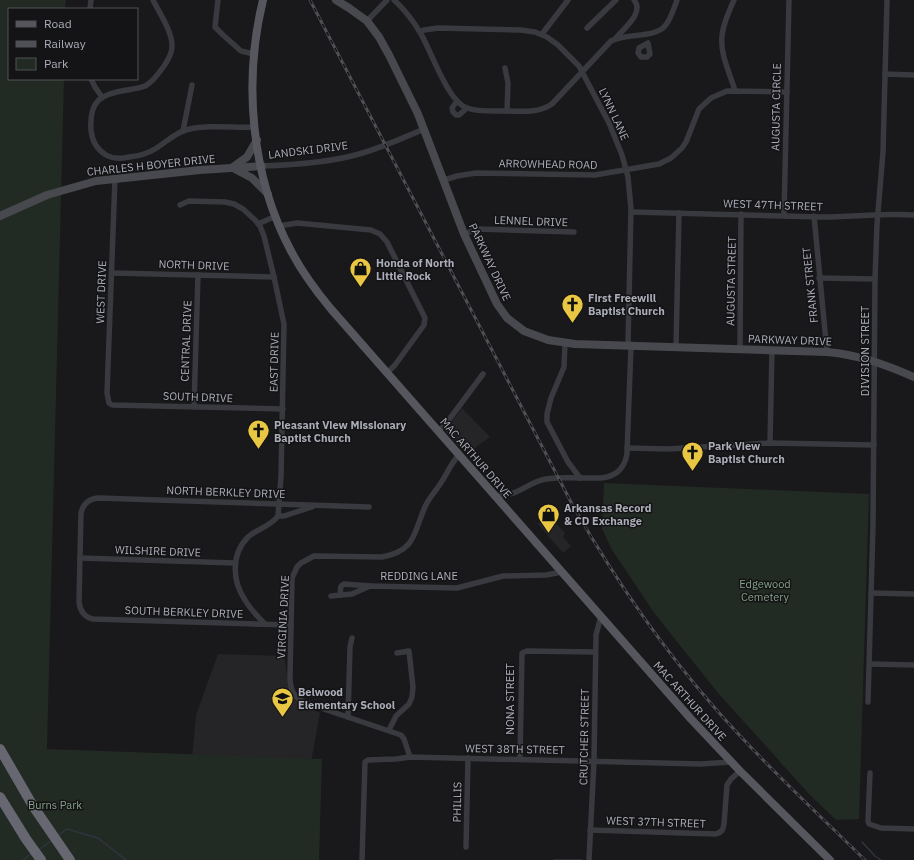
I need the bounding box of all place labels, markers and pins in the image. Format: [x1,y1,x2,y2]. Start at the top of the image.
shop icon: Honda of North Little Rock [347,256,373,289]
place label: Honda of North Little Rock [376,256,454,283]
church icon: First Freewill Baptist Church [559,291,585,324]
place label: First Freewill Baptist Church [588,291,665,318]
church icon: Pleasant View Missionary Baptist Church [246,418,272,451]
place label: Pleasant View Missionary Baptist Church [274,418,406,445]
church icon: Park View Baptist Church [680,439,706,472]
place label: Park View Baptist Church [708,439,785,466]
shop icon: Arkansas Record & CD Exchange [535,501,561,534]
place label: Arkansas Record & CD Exchange [564,501,651,528]
school or university icon: Belwood Elementary School [270,685,296,718]
place label: Belwood Elementary School [298,685,396,712]

